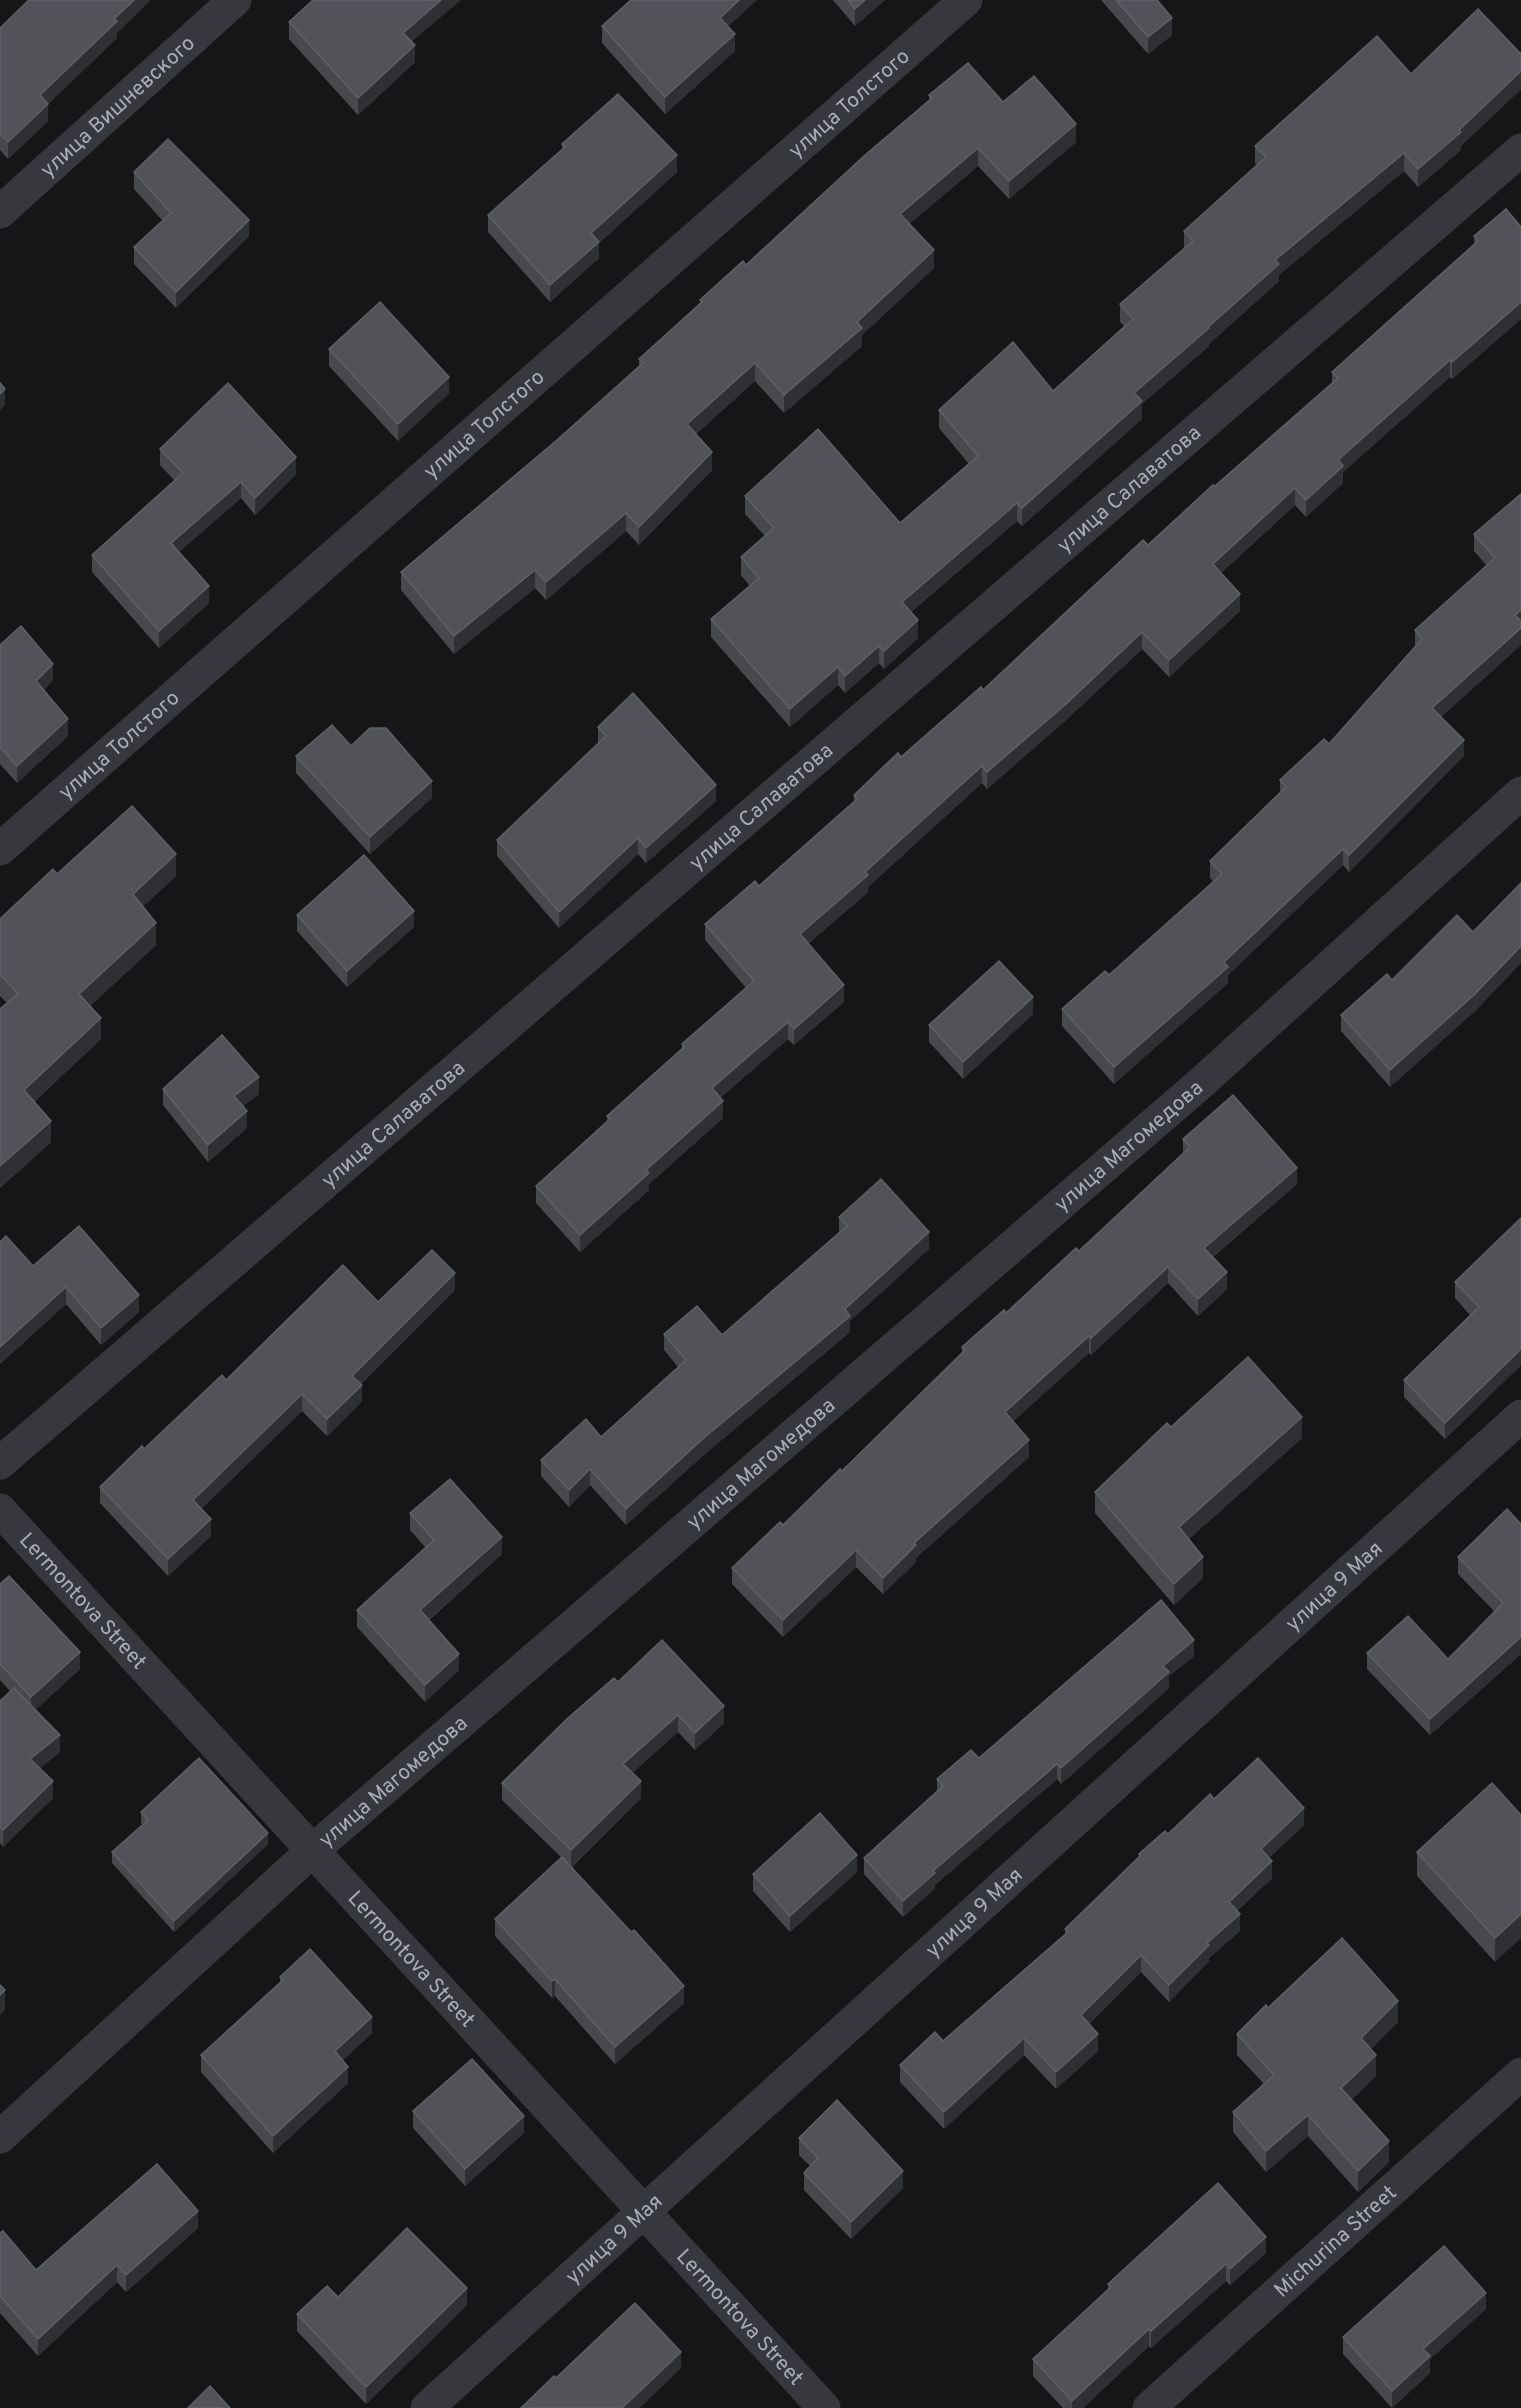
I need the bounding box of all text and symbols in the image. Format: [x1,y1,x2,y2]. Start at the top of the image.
street label: улица Вишневского [35,30,201,184]
street label: улица Толстого [784,44,916,165]
street label: улица Толстого [418,364,551,486]
street label: улица Салаватова [1052,420,1207,559]
street label: улица Толстого [53,685,186,806]
street label: улица Салаватова [684,738,839,877]
street label: улица Салаватова [316,1055,471,1195]
street label: улица Магомедова [1049,1075,1209,1219]
street label: улица Магомедова [682,1393,841,1536]
street label: Lermontova Street [13,1528,152,1676]
street label: улица 9 Мая [1280,1536,1389,1638]
street label: улица Магомедова [314,1711,474,1854]
street label: улица 9 Мая [920,1862,1029,1964]
street label: Lermontova Street [341,1886,480,2034]
street label: Michurina Street [1269,2180,1403,2304]
street label: улица 9 Мая [560,2189,669,2291]
street label: Lermontova Street [670,2244,809,2392]

